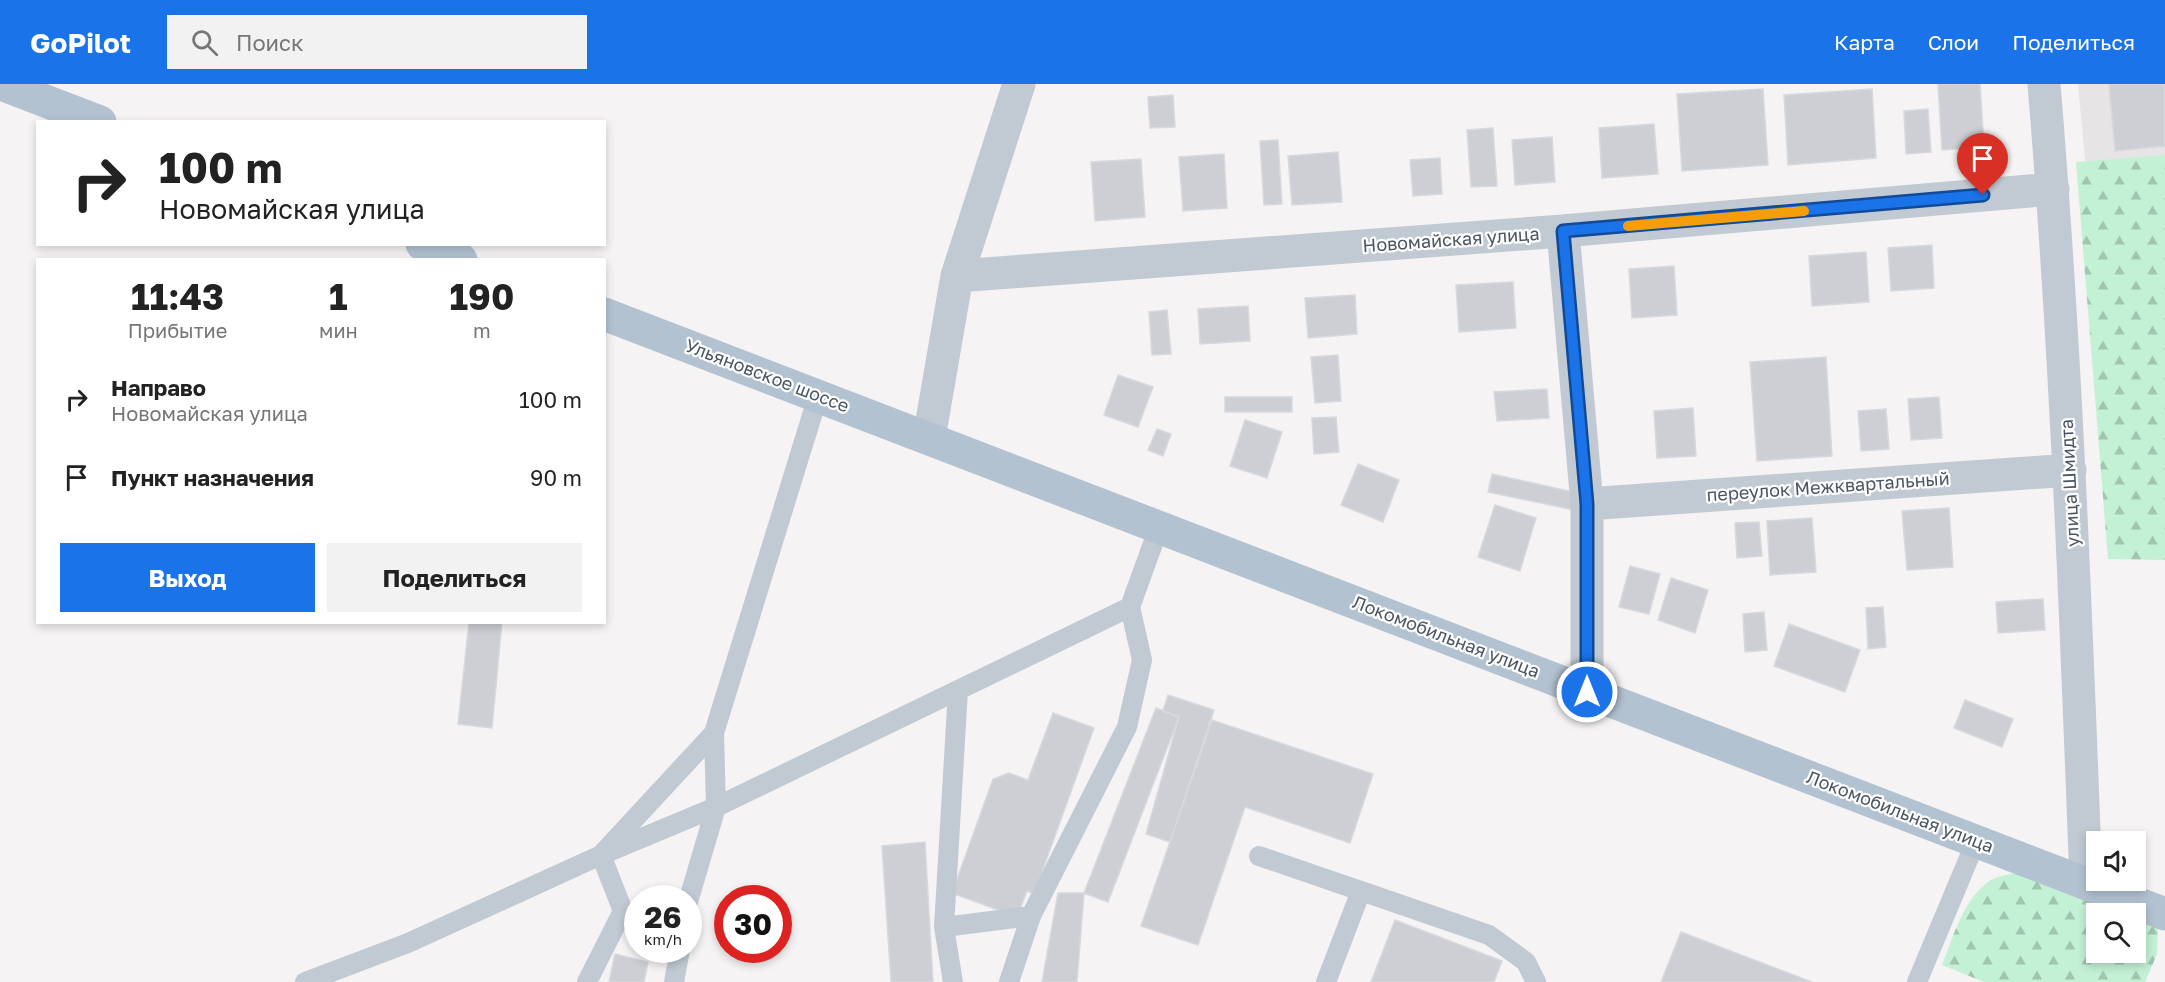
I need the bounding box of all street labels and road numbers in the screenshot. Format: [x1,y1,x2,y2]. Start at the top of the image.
street label: Новомайская улица [1362,222,1540,256]
street label: Ульяновское шоссе [682,334,852,416]
street label: улица Шмидта [2055,419,2083,548]
street label: переулок Межквартальный [1706,467,1950,505]
street label: Локомобильная улица [1350,590,1543,682]
street label: Локомобильная улица [1804,765,1997,857]

